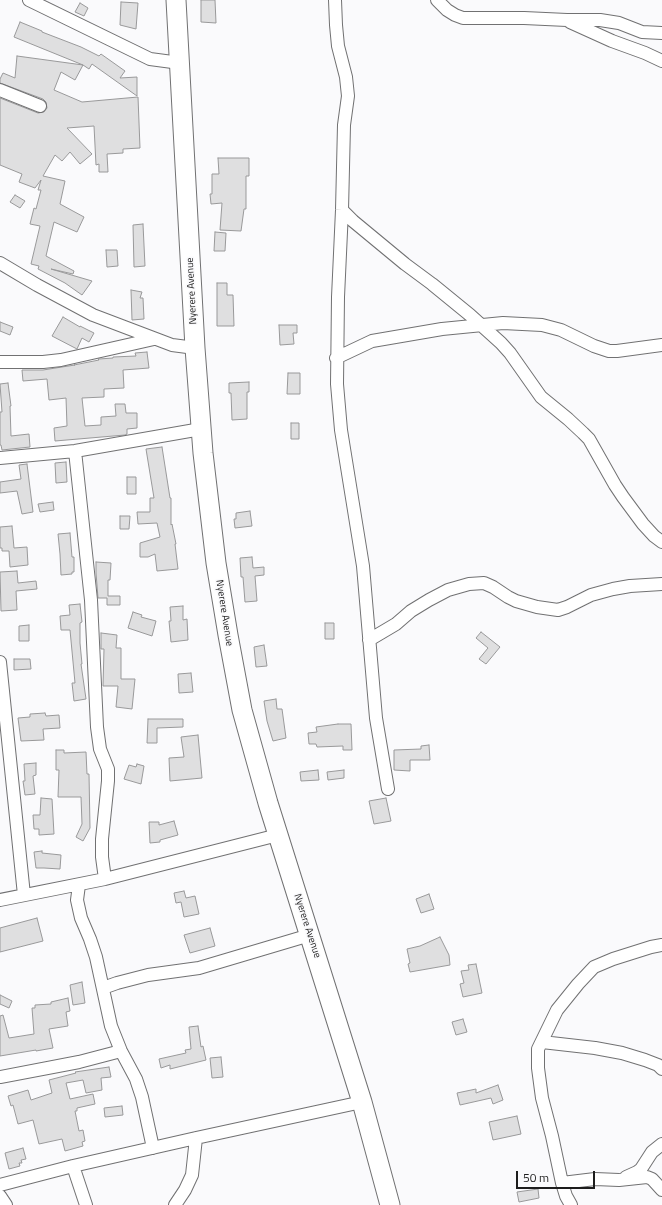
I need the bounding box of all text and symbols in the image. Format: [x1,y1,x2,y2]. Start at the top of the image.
street label: Nyerere Avenue [184,257,200,325]
street label: Nyerere Avenue [213,579,235,647]
street label: Nyerere Avenue [291,892,323,960]
scale bar [518,1163,597,1189]
text: 50 m [523,1168,549,1187]

